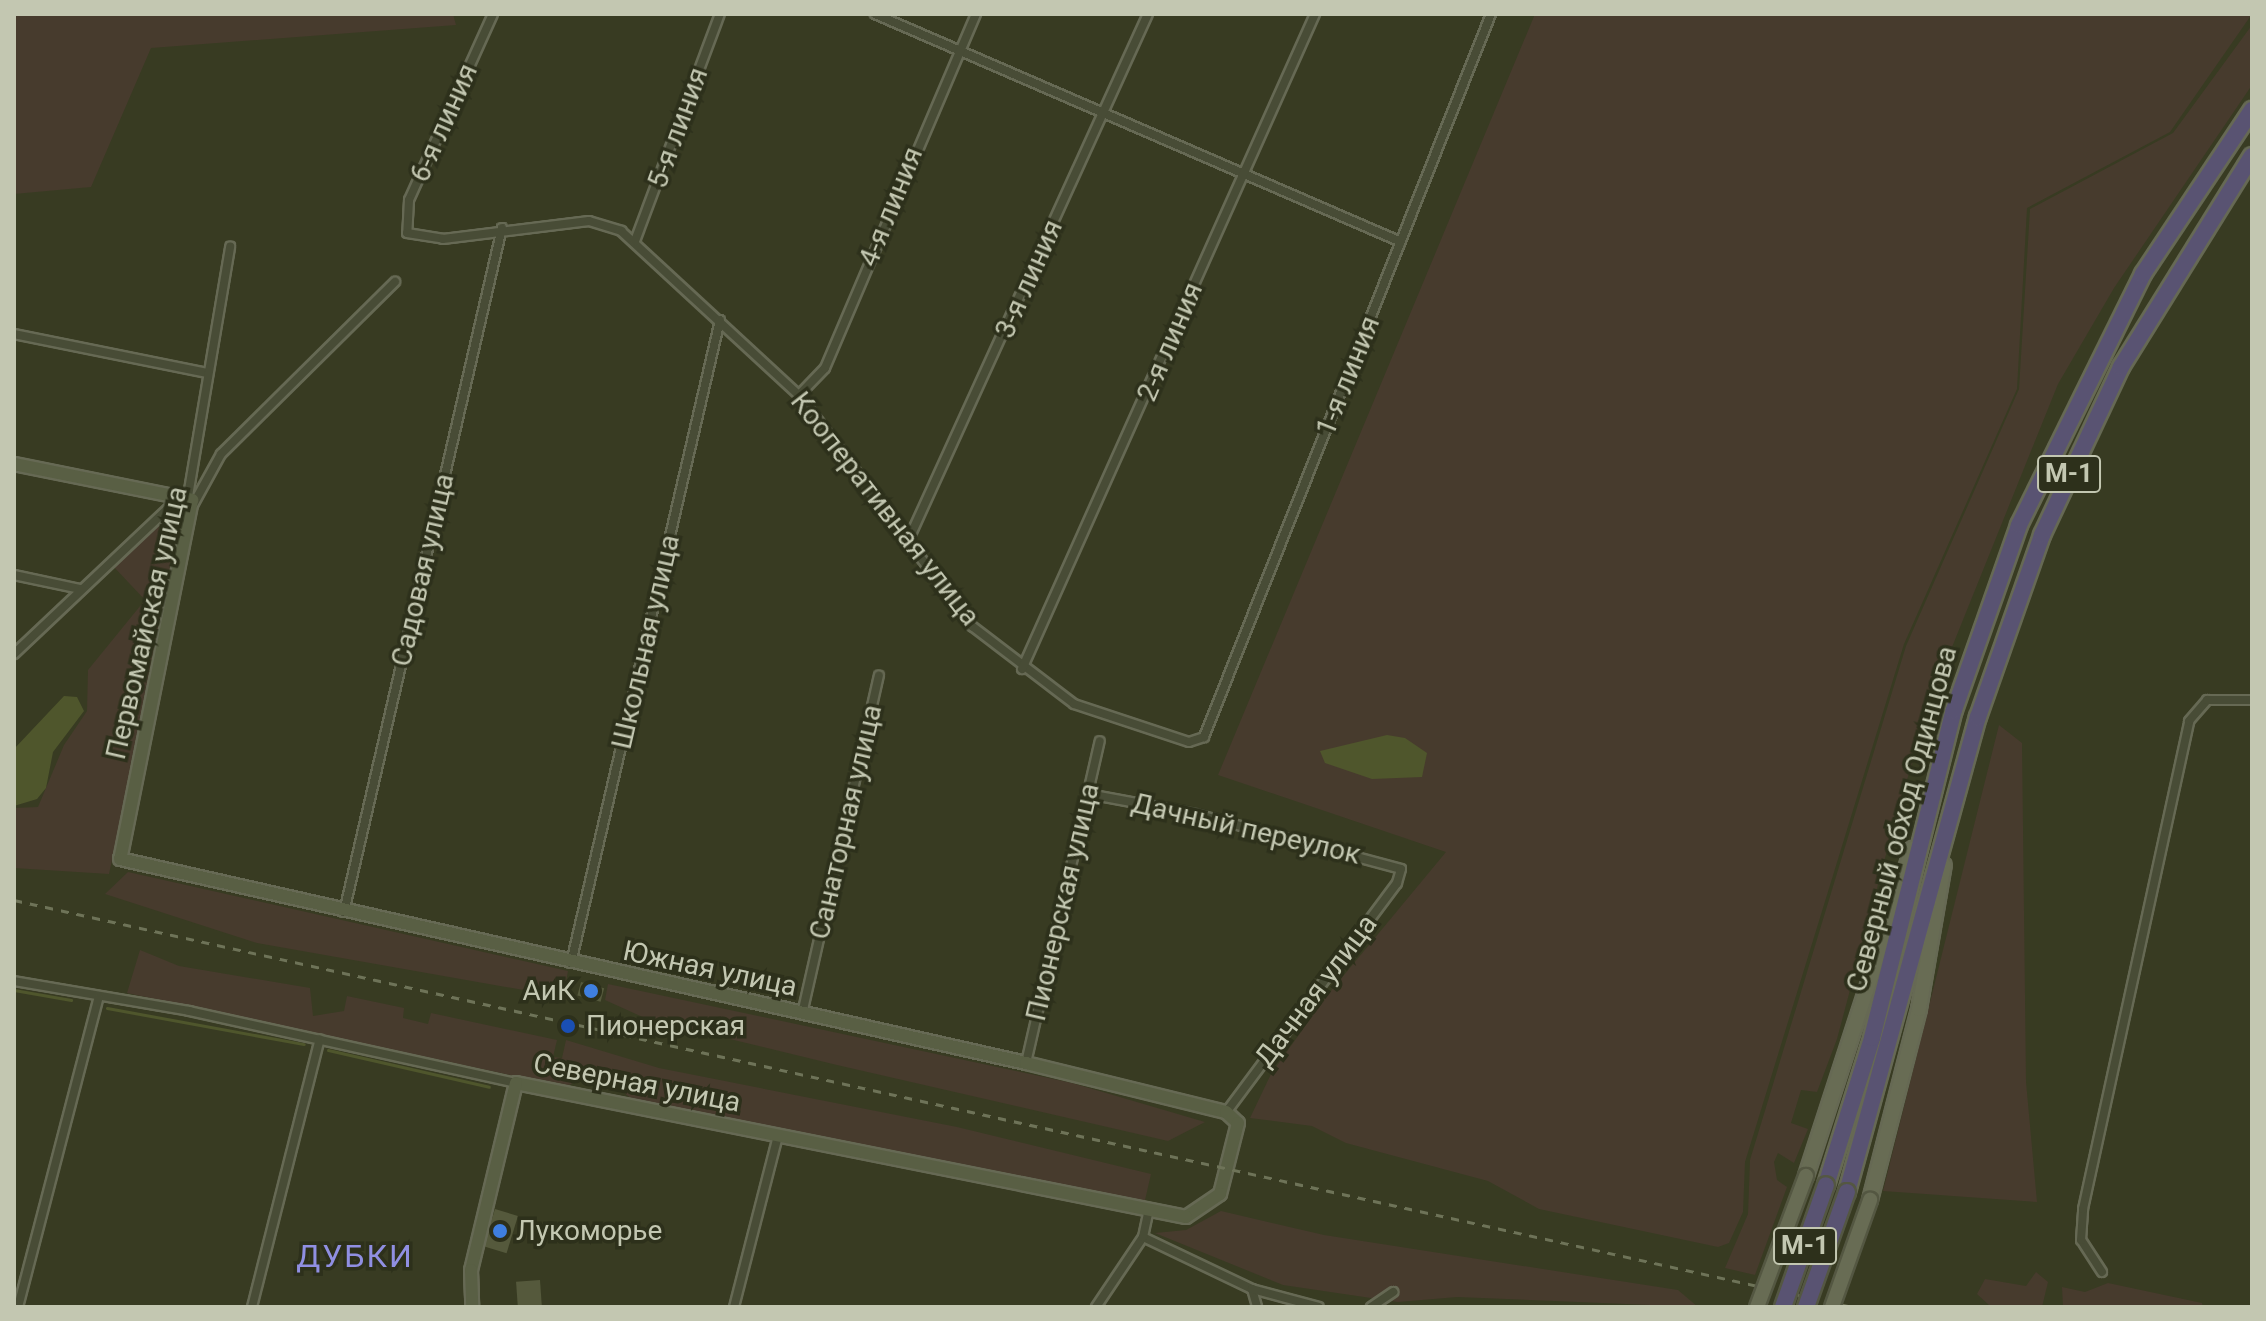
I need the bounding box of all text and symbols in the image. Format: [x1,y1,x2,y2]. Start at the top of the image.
street label: 6-я линия [403,59,485,187]
street label: 5-я линия [641,63,715,193]
street label: 4-я линия [852,142,930,272]
street label: 3-я линия [988,215,1070,343]
street label: 2-я линия [1130,278,1210,406]
street label: 1-я линия [1309,311,1387,441]
street label: Кооперативная улица [783,385,987,633]
road number: М-1 [2037,452,2101,496]
street label: Садовая улица [385,470,461,670]
street label: Первомайская улица [99,483,195,763]
street label: Школьная улица [605,532,687,752]
street label: Северный обход Одинцова [1840,642,1964,996]
street label: Санаторная улица [803,701,889,943]
street label: Пионерская улица [1019,780,1107,1024]
street label: Дачный переулок [1128,786,1364,872]
street label: Дачная улица [1248,908,1384,1074]
street label: Южная улица [620,934,800,1004]
place label: АиК [523,974,575,1008]
marker: АиК [582,982,600,1000]
place label: Пионерская [586,1009,745,1043]
marker: Пионерская [557,1015,579,1037]
street label: Северная улица [531,1046,743,1120]
place label: Лукоморье [516,1214,662,1248]
marker: Лукоморье [491,1222,509,1240]
road number: М-1 [1773,1224,1837,1268]
district label: ДУБКИ [296,1237,414,1275]

